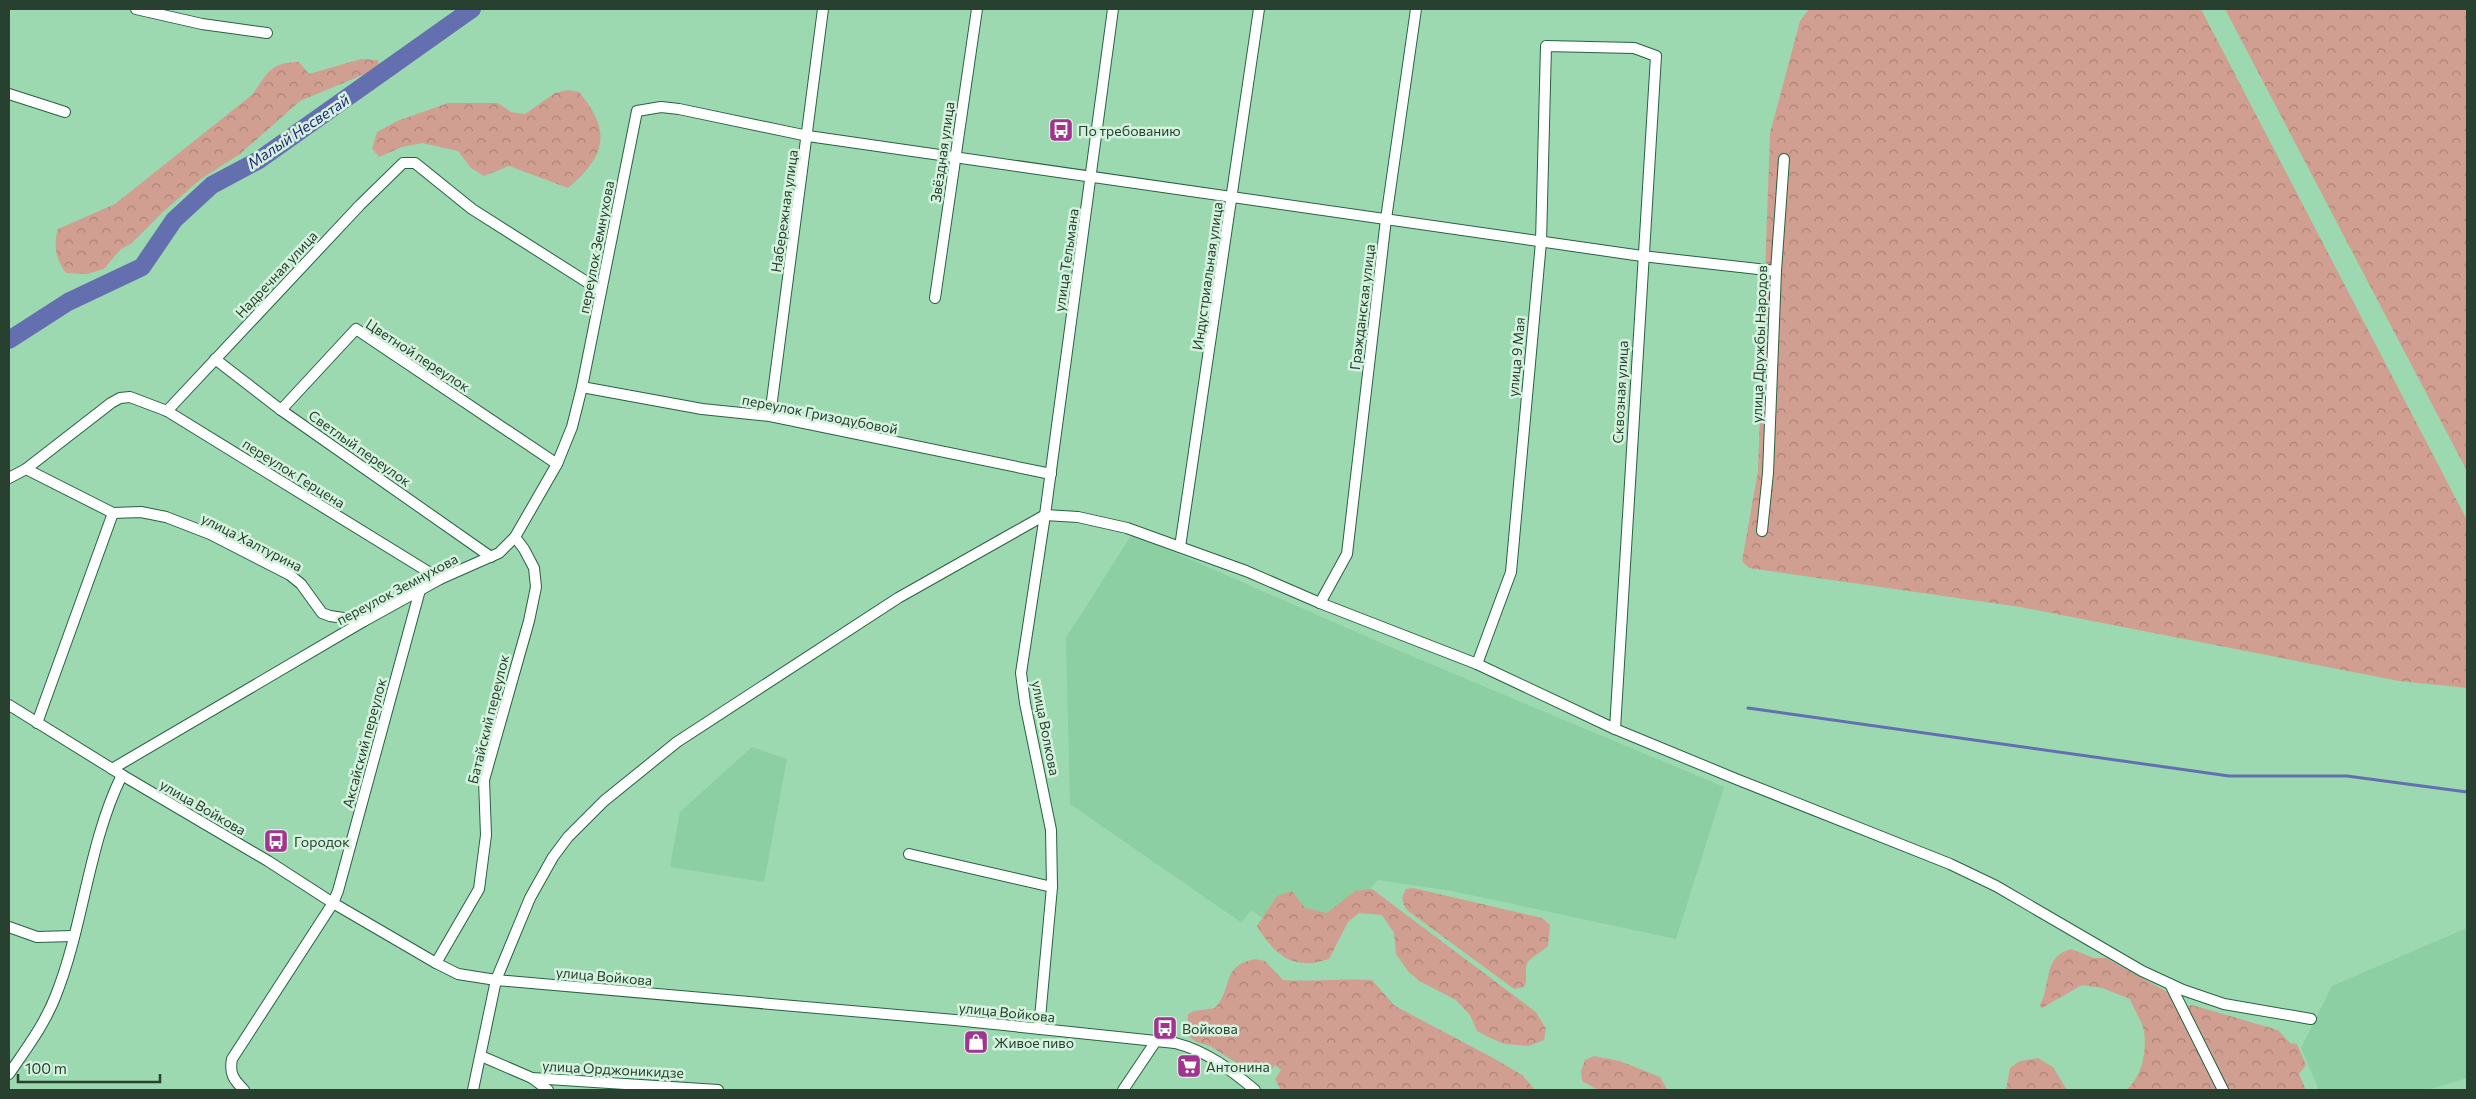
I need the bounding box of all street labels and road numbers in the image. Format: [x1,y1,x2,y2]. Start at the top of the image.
street label: Звёздная улица [927,101,957,203]
street label: Набережная улица [767,148,801,274]
street label: переулок Земнухова [575,179,617,315]
street label: Индустриальная улица [1188,201,1226,351]
street label: улица Тельмана [1050,207,1082,313]
street label: Надречная улица [231,227,321,321]
street label: Гражданская улица [1346,243,1378,371]
street label: улица Дружбы Народов [1748,265,1770,423]
street label: Цветной переулок [363,315,474,395]
street label: улица 9 Мая [1504,316,1528,398]
street label: Сквозная улица [1609,340,1631,444]
street label: переулок Гризодубовой [741,391,899,437]
street label: Светлый переулок [306,406,415,490]
street label: переулок Герцена [240,435,348,511]
street label: улица Халтурина [199,509,305,575]
street label: переулок Земнухова [333,550,461,628]
street label: Батайский переулок [464,652,512,785]
street label: Аксайский переулок [338,676,390,810]
street label: улица Волкова [1028,679,1064,777]
street label: улица Войкова [157,775,249,839]
street label: улица Войкова [555,963,653,989]
street label: улица Войкова [958,998,1056,1026]
street label: улица Орджоникидзе [542,1057,684,1081]

